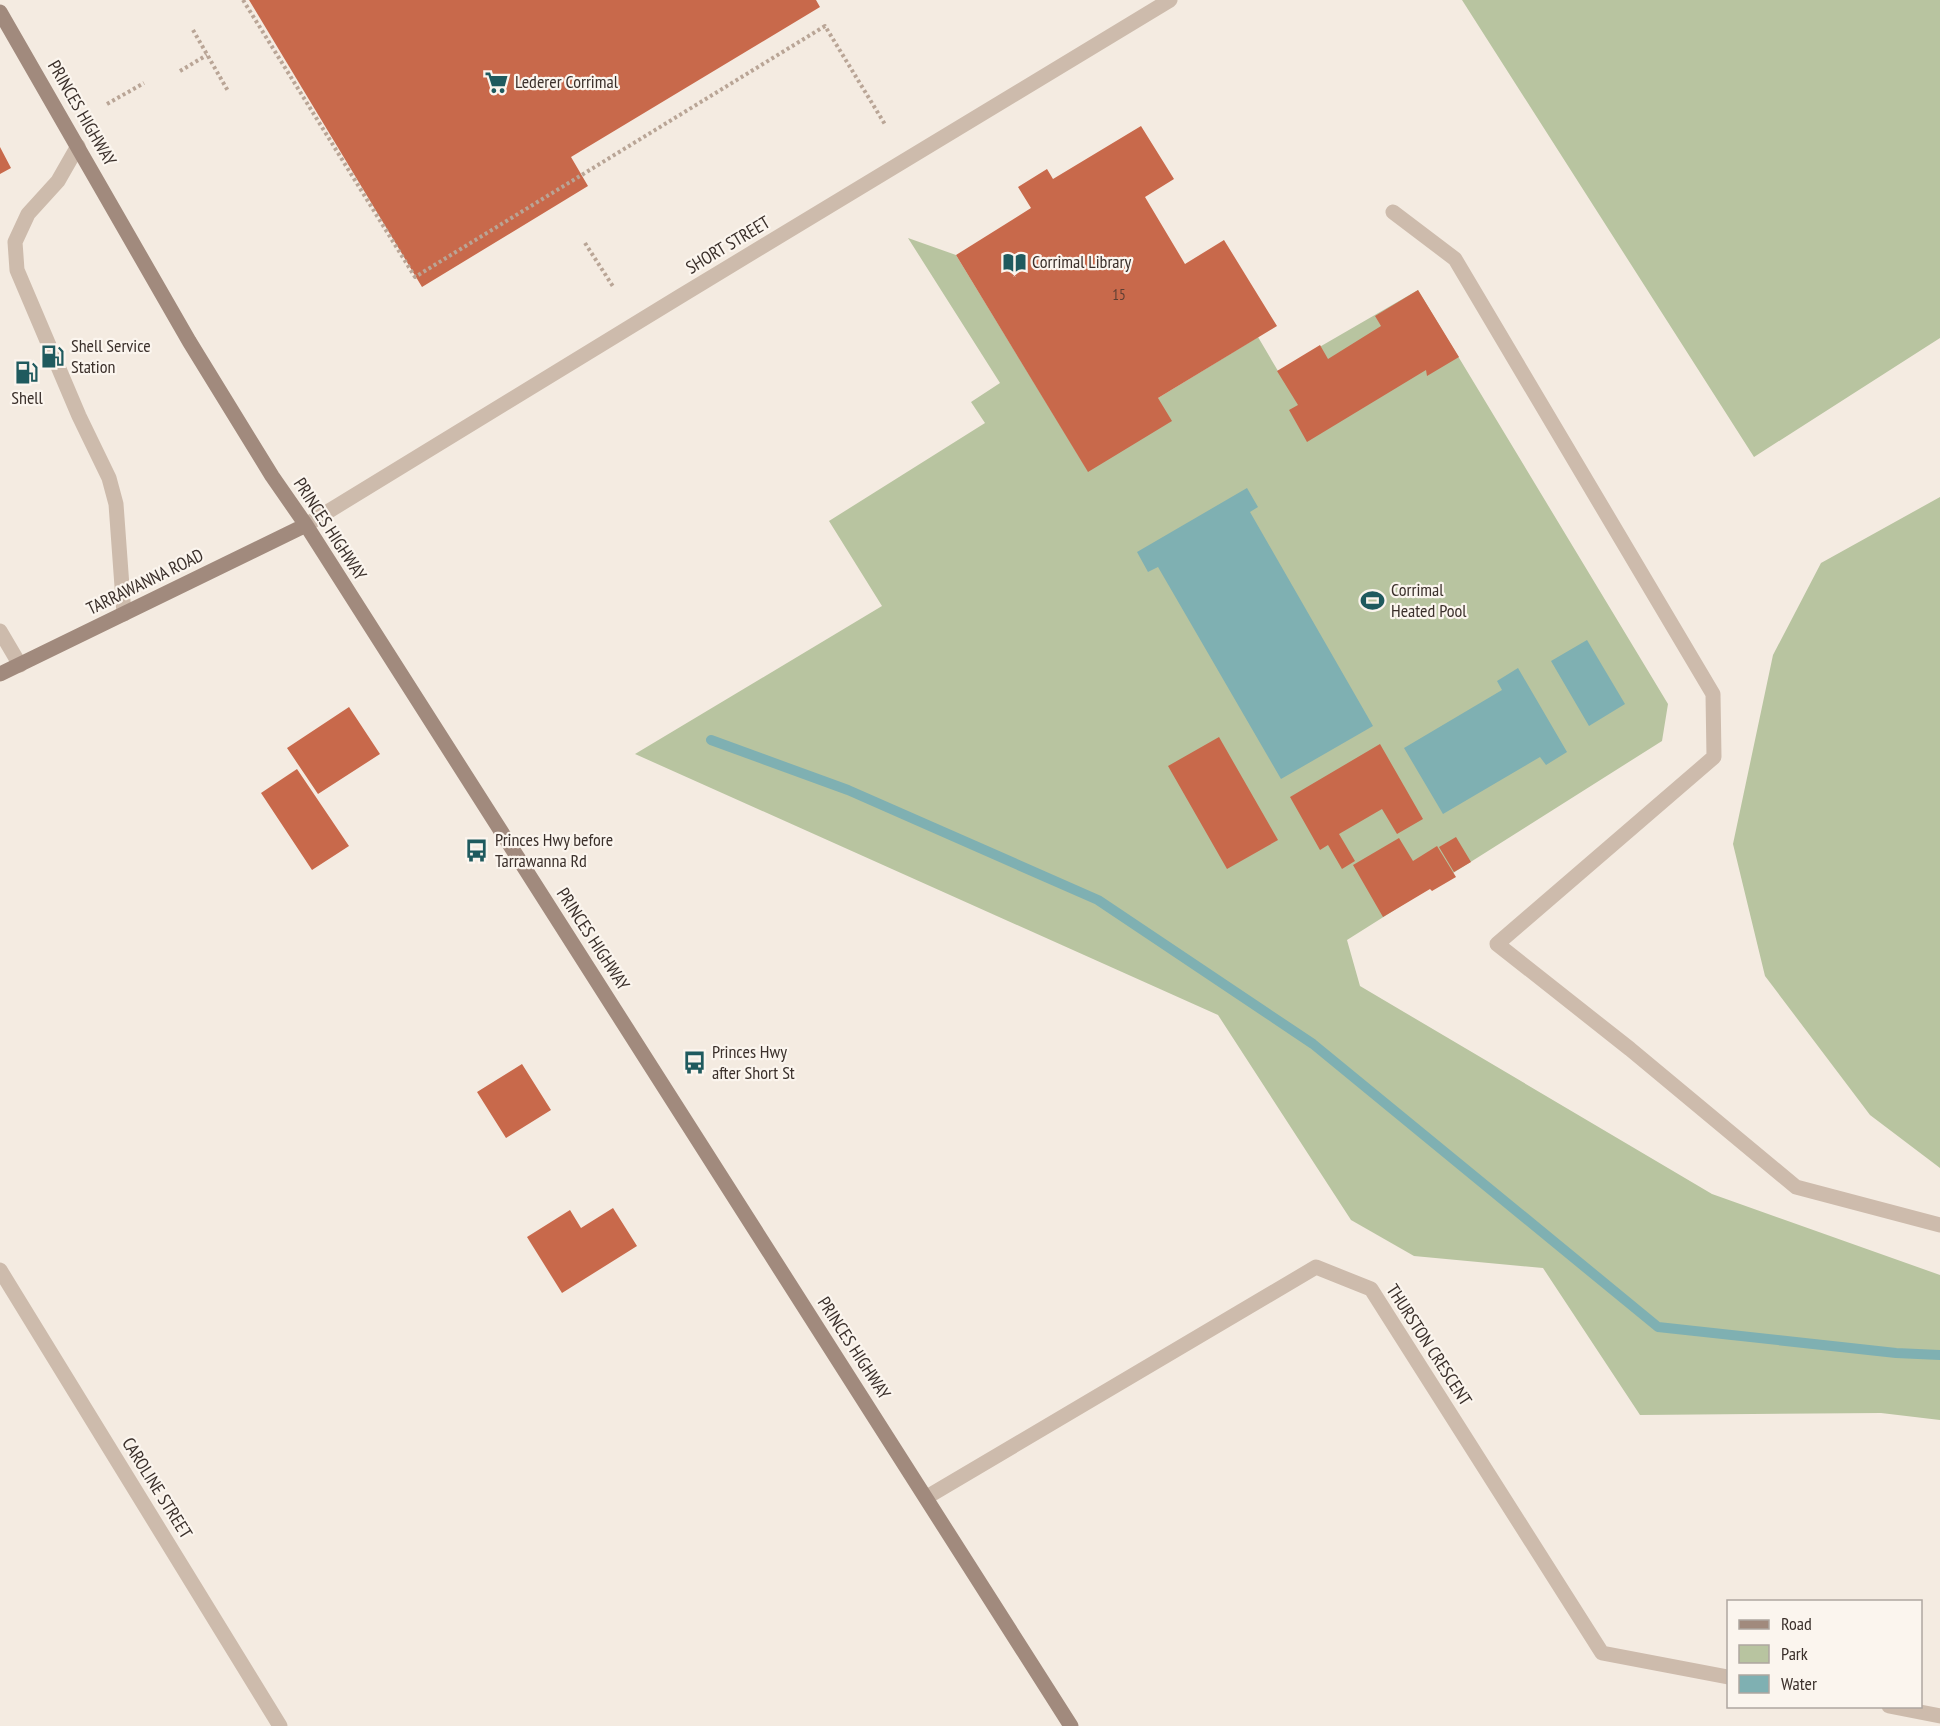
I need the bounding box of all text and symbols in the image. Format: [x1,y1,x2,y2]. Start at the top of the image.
street label: PRINCES HIGHWAY [43,56,122,170]
supermarket icon: Lederer Corrimal [484,69,510,95]
place label: Lederer Corrimal [515,70,619,93]
street label: SHORT STREET [681,210,774,279]
library icon: Corrimal Library [1001,249,1027,275]
place label: Corrimal Library [1032,250,1131,273]
house number: 15 [1112,285,1126,304]
place label: Shell Service Station [71,334,151,378]
fuel station icon: Shell Service Station [40,343,66,369]
fuel station icon: Shell [14,359,40,385]
place label: Shell [11,386,44,409]
street label: PRINCES HIGHWAY [289,473,373,585]
street label: TARRAWANNA ROAD [82,543,207,620]
place label: Corrimal Heated Pool [1391,578,1467,622]
sports icon: Corrimal Heated Pool [1360,587,1386,613]
place label: Princes Hwy before Tarrawanna Rd [495,828,613,872]
bus stop icon: Princes Hwy before Tarrawanna Rd [464,837,490,863]
street label: PRINCES HIGHWAY [552,883,636,995]
place label: Princes Hwy after Short St [712,1040,795,1084]
bus stop icon: Princes Hwy after Short St [681,1049,707,1075]
street label: THURSTON CRESCENT [1382,1280,1477,1410]
street label: PRINCES HIGHWAY [813,1292,897,1404]
street label: CAROLINE STREET [117,1433,198,1543]
legend [1727,1600,1922,1708]
text: Road [1781,1612,1812,1635]
text: Park [1781,1642,1808,1665]
text: Water [1781,1672,1817,1695]

